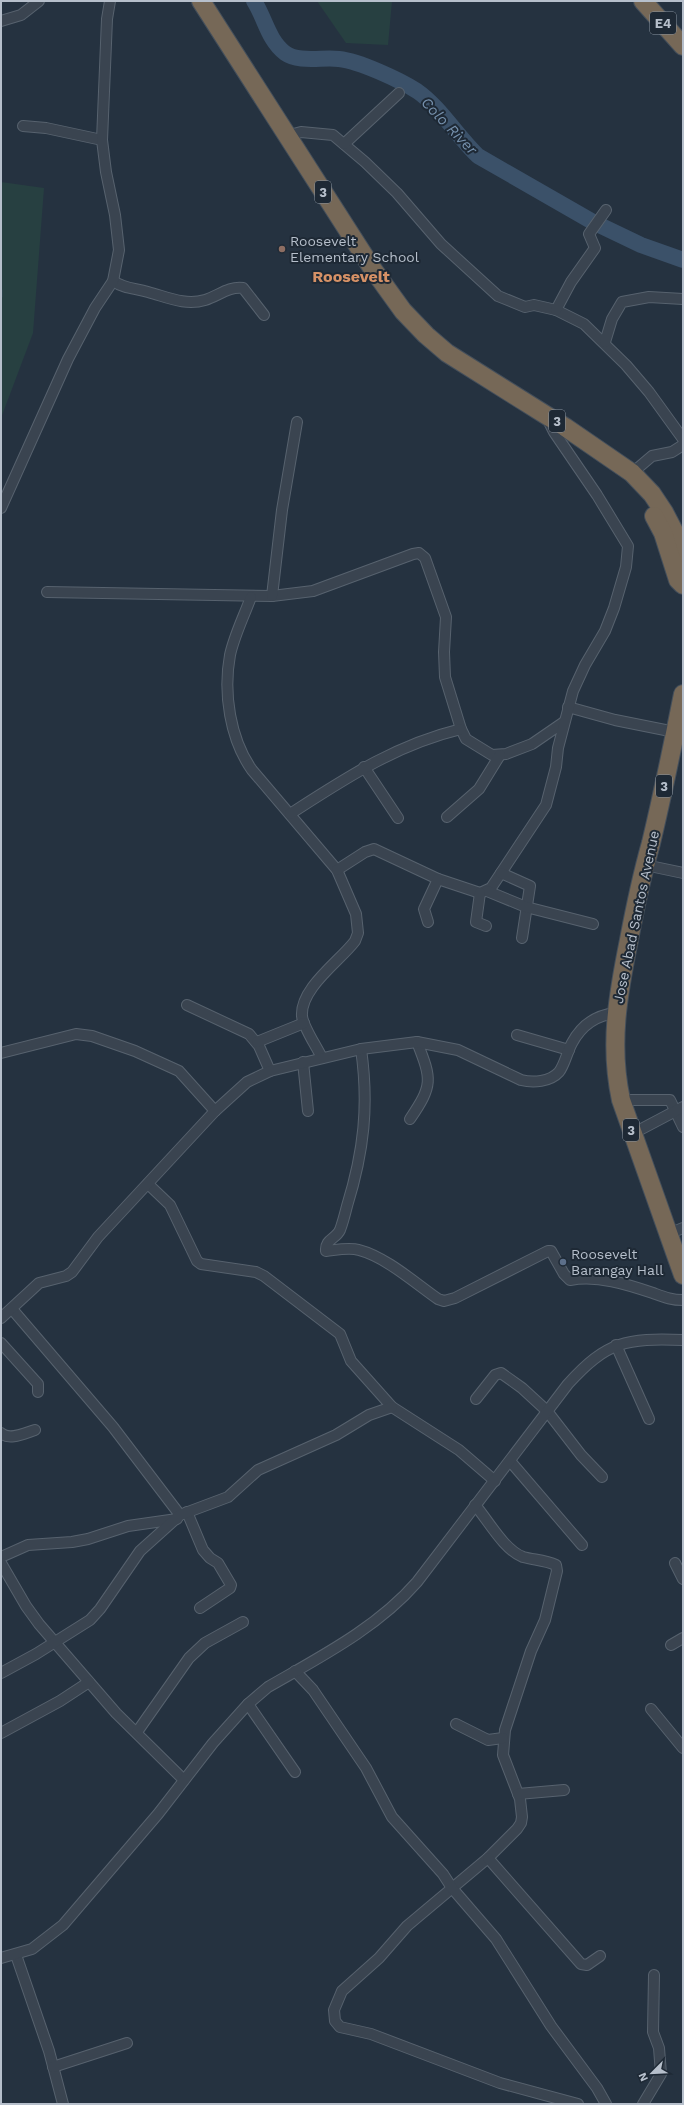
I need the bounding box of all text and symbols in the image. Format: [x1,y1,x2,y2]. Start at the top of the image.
road number: E4 [650,12,676,34]
water label: Colo River [417,94,482,159]
road number: 3 [315,181,331,203]
place label: Roosevelt Elementary School [290,233,420,265]
marker: Roosevelt Elementary School [277,244,287,254]
district label: Roosevelt [312,267,390,286]
road number: 3 [549,410,565,432]
road number: 3 [656,775,672,797]
street label: Jose Abad Santos Avenue [610,829,662,1005]
road number: 3 [623,1119,639,1141]
place label: Roosevelt Barangay Hall [571,1246,664,1278]
marker: Roosevelt Barangay Hall [558,1257,568,1267]
north arrow [632,2053,672,2093]
text: N [636,2070,651,2083]

